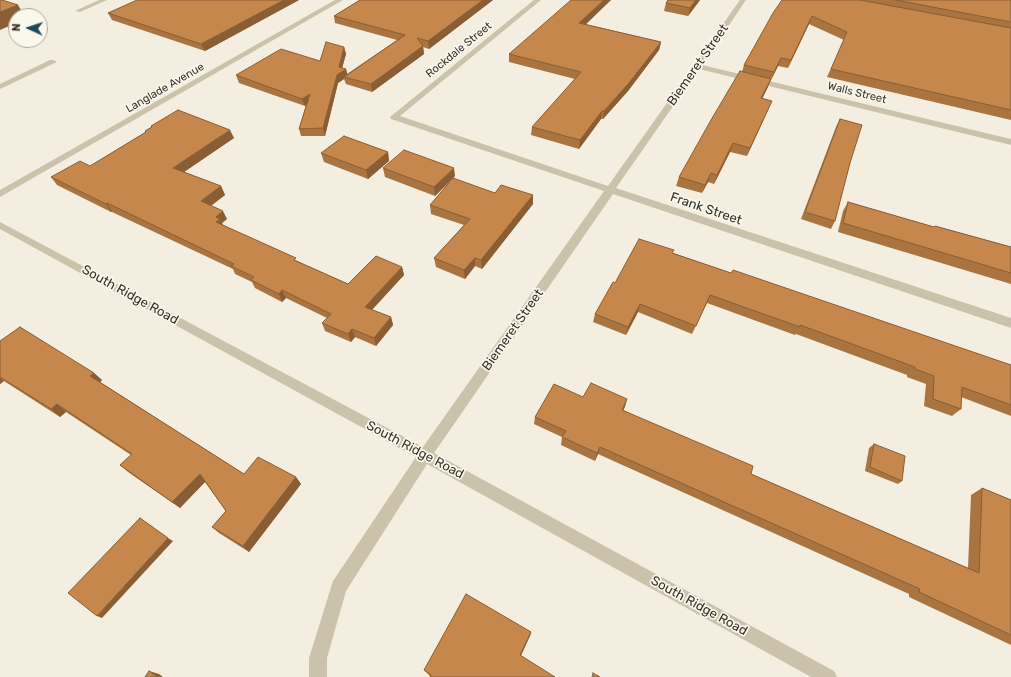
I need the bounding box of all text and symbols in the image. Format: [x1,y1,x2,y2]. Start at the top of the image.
north arrow [8,8,48,48]
street label: Rockdale Street [423,19,495,81]
street label: Biemeret Street [664,21,732,109]
text: N [10,23,23,32]
street label: Langlade Avenue [124,60,206,116]
street label: Walls Street [826,79,888,107]
street label: Frank Street [668,189,744,229]
street label: South Ridge Road [79,262,181,328]
street label: Biemeret Street [479,286,547,374]
street label: South Ridge Road [364,418,466,482]
street label: South Ridge Road [648,573,750,639]

